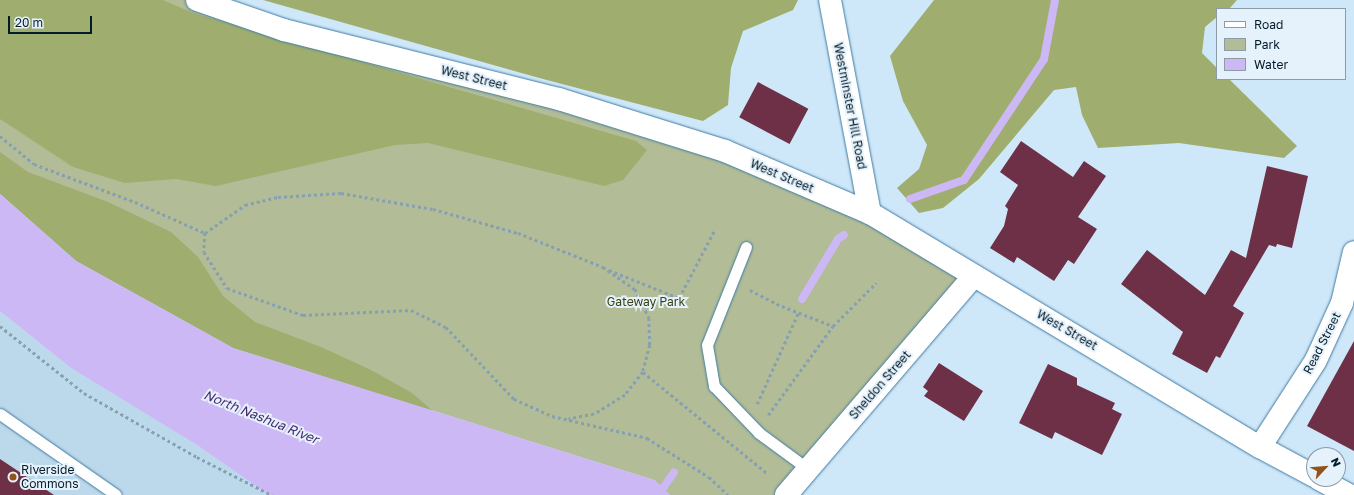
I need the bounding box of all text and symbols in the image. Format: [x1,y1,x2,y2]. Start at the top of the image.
scale bar [10,8,94,34]
legend [1216,8,1346,80]
text: 20 m [15,15,43,30]
text: Road [1254,17,1283,32]
text: Park [1254,37,1280,52]
street label: Westminster Hill Road [831,42,869,170]
text: Water [1254,57,1288,72]
street label: West Street [439,63,509,93]
street label: West Street [748,156,816,196]
park label: Gateway Park [607,295,685,309]
street label: West Street [1034,307,1100,353]
street label: Read Street [1300,310,1344,376]
street label: Sheldon Street [846,348,914,422]
water label: North Nashua River [202,387,320,447]
north arrow [1306,447,1346,487]
text: N [1329,455,1344,469]
place label: Riverside Commons [21,463,79,491]
marker: Riverside Commons [8,472,18,482]

